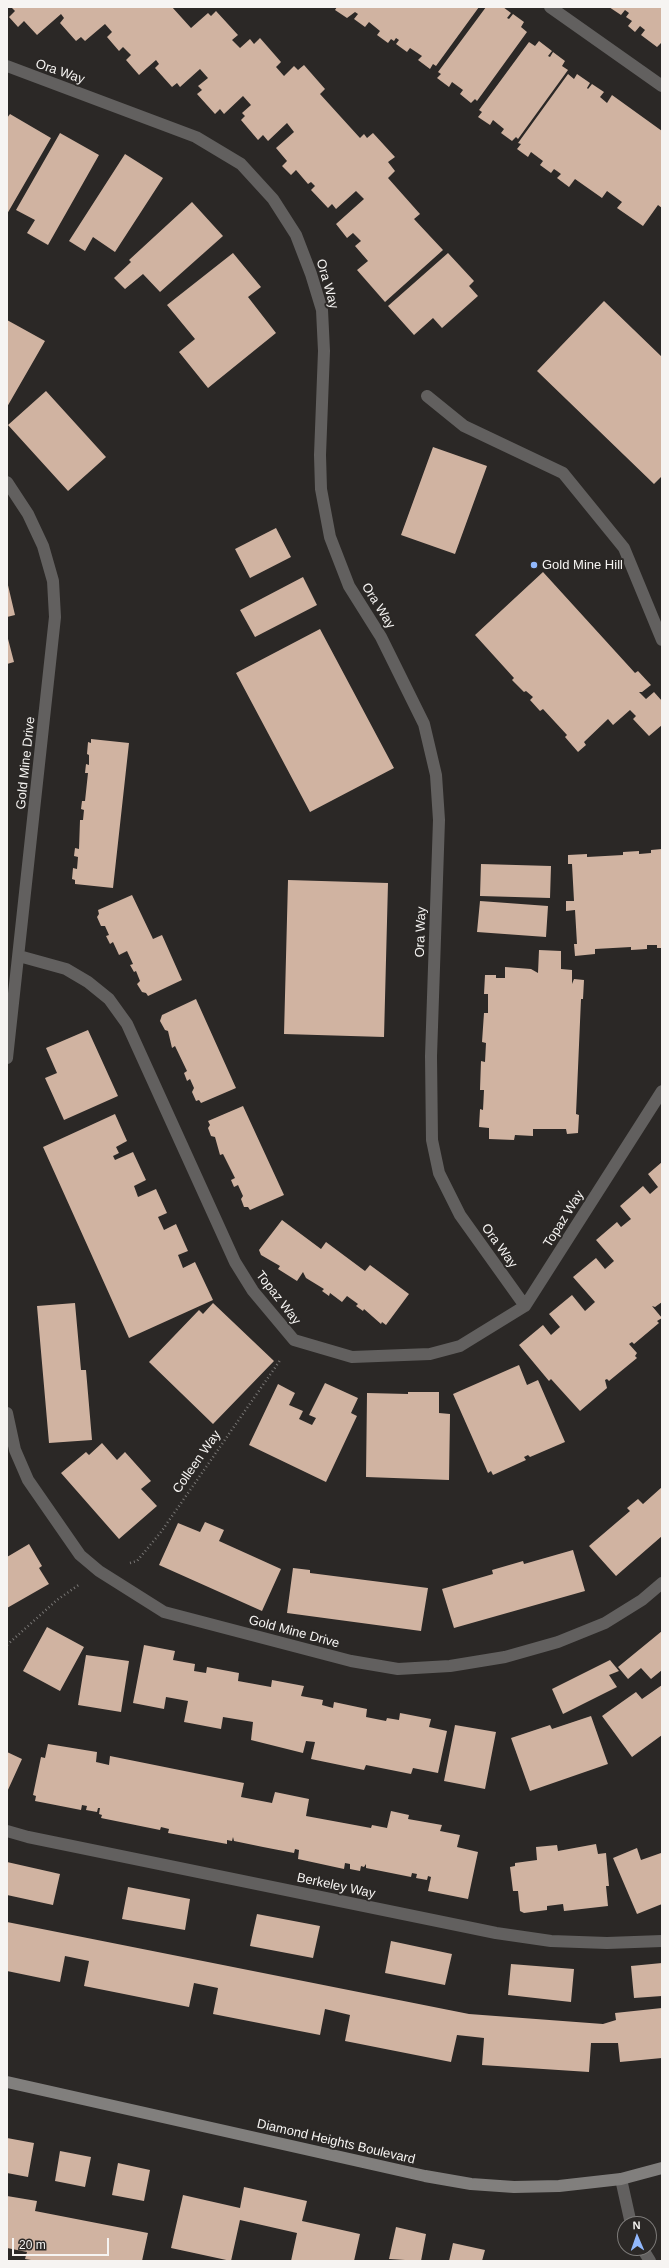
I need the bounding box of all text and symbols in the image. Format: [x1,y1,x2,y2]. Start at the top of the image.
street label: Ora Way [33,56,87,88]
street label: Ora Way [313,257,341,311]
place label: Gold Mine Hill [542,557,623,573]
marker: Gold Mine Hill [529,560,539,570]
street label: Ora Way [358,580,398,632]
street label: Gold Mine Drive [13,716,39,810]
street label: Ora Way [412,906,430,958]
street label: Topaz Way [540,1188,588,1250]
street label: Ora Way [478,1221,520,1271]
street label: Topaz Way [252,1268,304,1328]
street label: Colleen Way [170,1428,224,1496]
street label: Gold Mine Drive [247,1612,341,1652]
street label: Berkeley Way [295,1870,377,1902]
street label: Diamond Heights Boulevard [255,2116,417,2168]
north arrow [617,2216,657,2256]
text: N [632,2219,641,2231]
scale bar [14,2230,111,2256]
text: 20 m [19,2238,46,2252]

